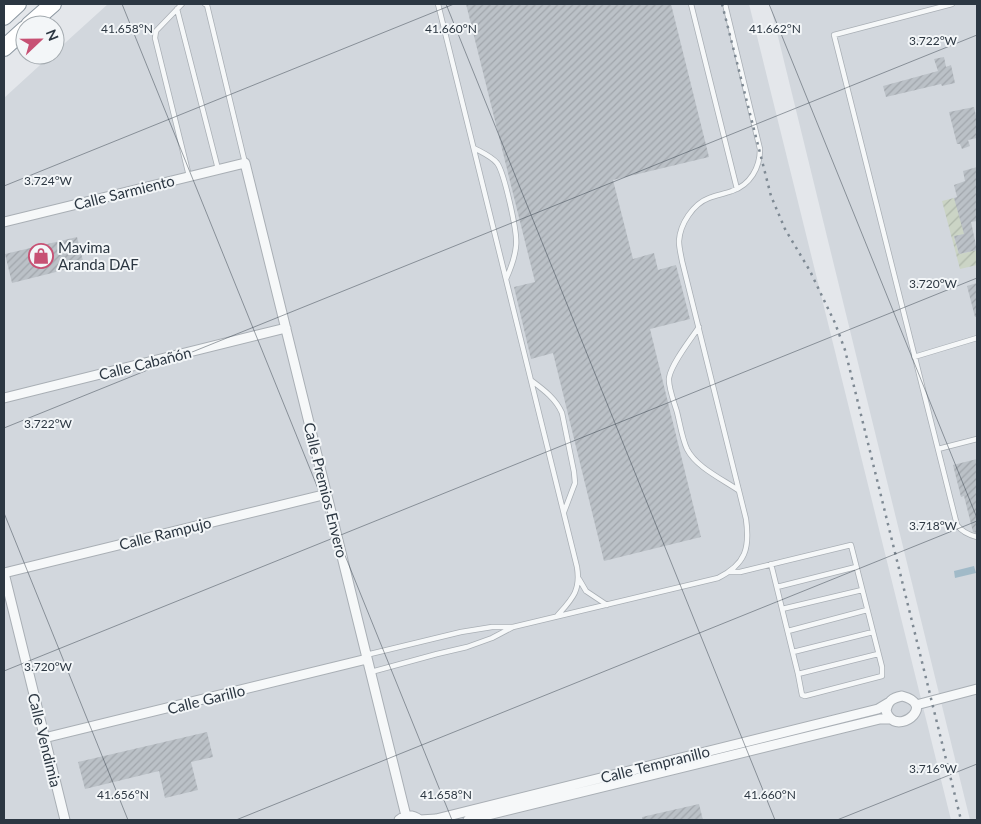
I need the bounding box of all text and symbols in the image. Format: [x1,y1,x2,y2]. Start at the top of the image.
north arrow [15,15,65,65]
text: 41.658°N [101,21,153,36]
text: 41.660°N [425,21,477,36]
text: 41.662°N [749,21,801,36]
text: N [43,27,62,43]
text: 3.722°W [909,33,958,48]
street label: Calle Sarmiento [72,171,176,213]
text: 3.724°W [24,173,73,188]
place label: Mavima Aranda DAF [58,238,139,273]
shop icon: Mavima Aranda DAF [28,243,54,269]
text: 3.720°W [909,276,958,291]
street label: Calle Cabañón [97,343,193,383]
text: 3.722°W [24,416,73,431]
street label: Calle Premios Envero [300,420,352,560]
street label: Calle Rampujo [117,513,213,553]
text: 3.718°W [909,518,958,533]
text: 3.720°W [24,659,73,674]
street label: Calle Garillo [165,681,247,717]
street label: Calle Vendimia [25,691,65,789]
street label: Calle Tempranillo [599,742,711,786]
text: 3.716°W [909,761,958,776]
text: 41.656°N [97,787,149,802]
text: 41.658°N [420,787,472,802]
text: 41.660°N [744,787,796,802]

